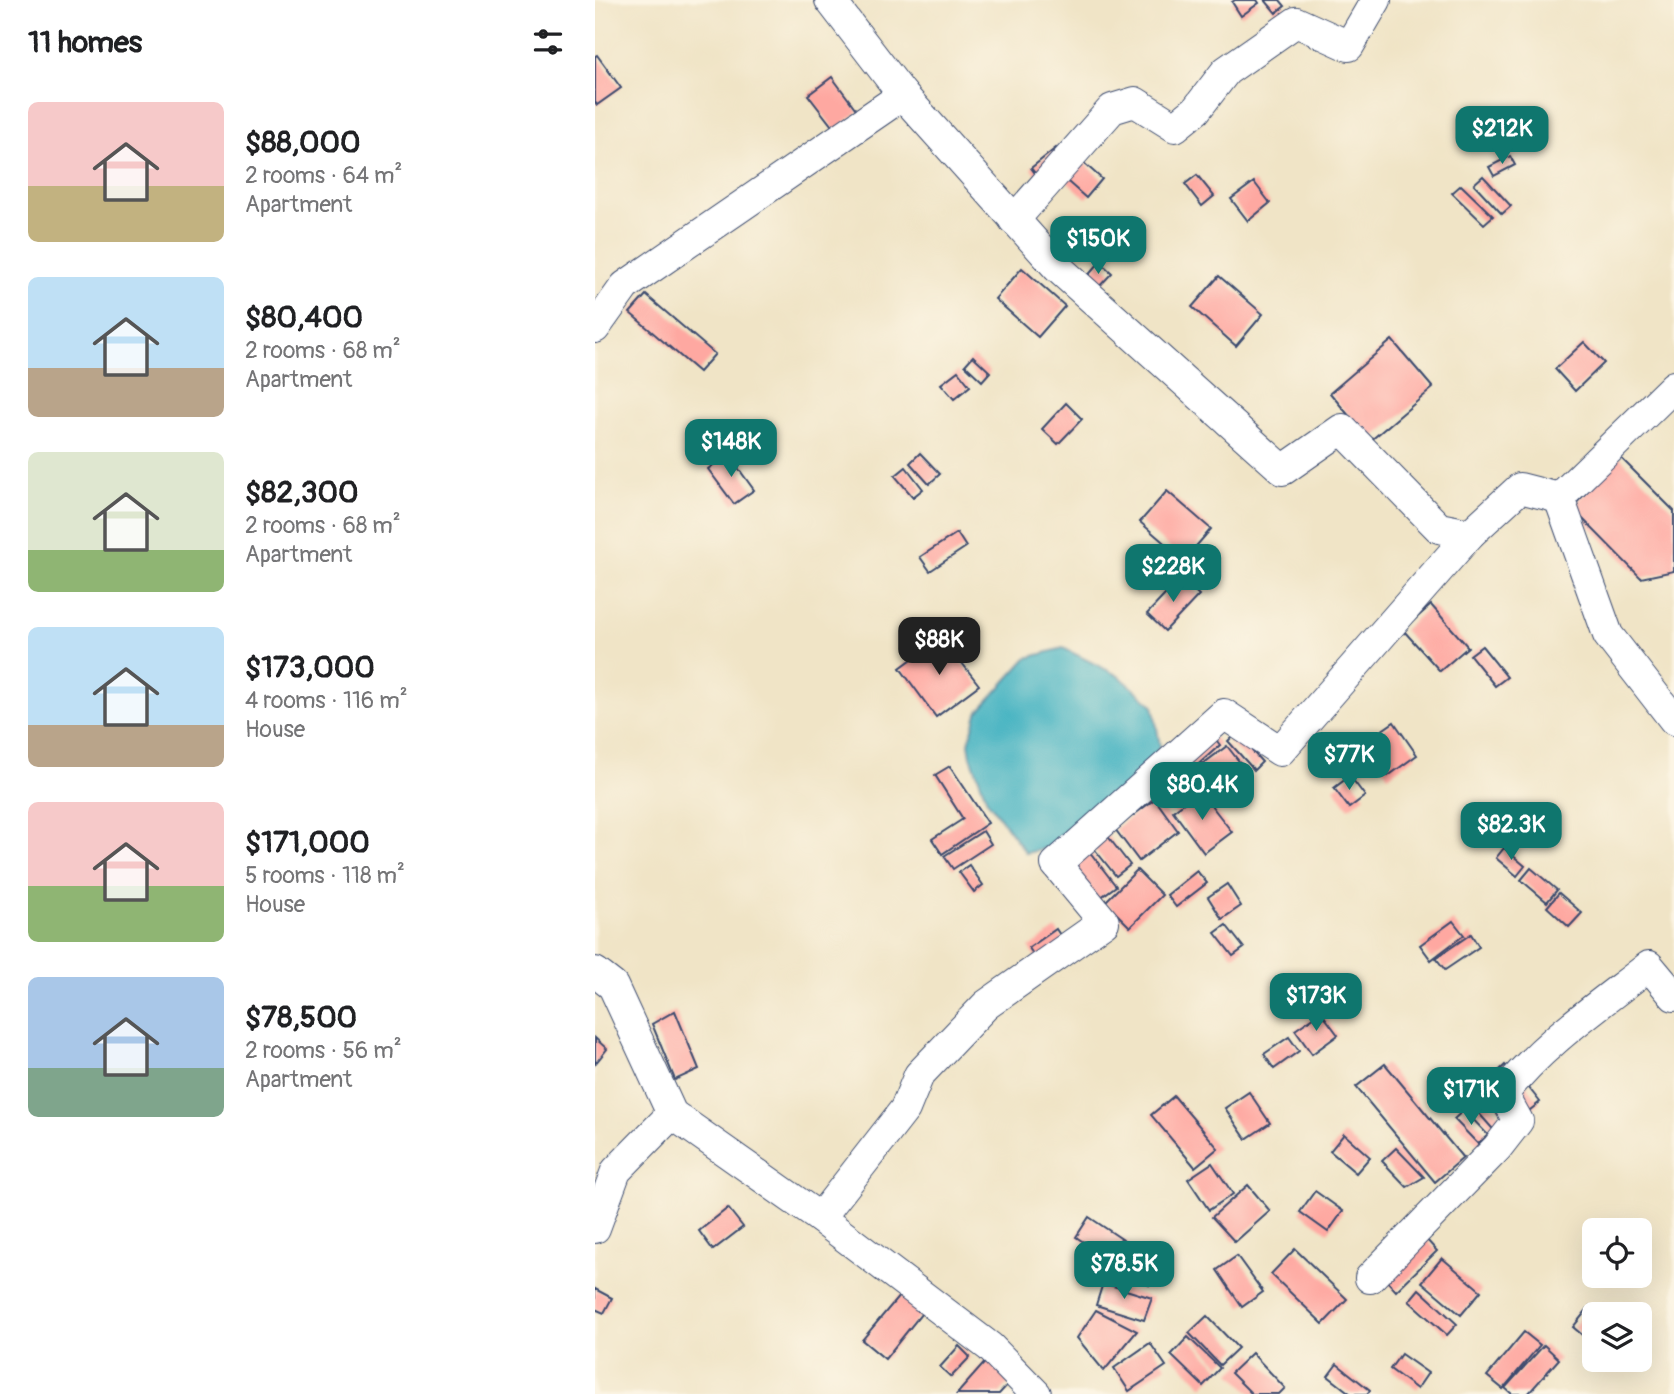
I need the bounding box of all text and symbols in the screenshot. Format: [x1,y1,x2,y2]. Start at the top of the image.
icon: filters [529,23,567,61]
text: 11 homes [28,24,142,61]
pin: $212K [1453,106,1551,166]
text: $212K [1471,114,1533,143]
text: $88,000 [245,124,361,161]
icon: home [84,130,168,214]
text: 2 rooms · 64 m² [245,161,402,190]
text: Apartment [245,190,352,219]
pin: $150K [1049,216,1147,276]
text: $150K [1066,224,1130,253]
text: $80,400 [245,299,363,336]
icon: home [84,305,168,389]
text: 2 rooms · 68 m² [245,336,401,365]
text: Apartment [245,365,352,394]
pin: $148K [682,420,780,479]
text: $148K [701,427,761,456]
text: $82,300 [245,474,359,511]
icon: home [84,480,168,564]
text: 2 rooms · 68 m² [245,511,401,540]
text: Apartment [245,540,352,569]
pin: $228K [1124,544,1222,604]
text: $228K [1141,552,1205,581]
pin: $88K [898,618,980,677]
text: $88K [914,625,964,654]
text: $173,000 [245,649,375,686]
icon: home [84,655,168,739]
text: 4 rooms · 116 m² [245,686,408,715]
text: House [245,715,305,744]
pin: $77K [1308,732,1390,792]
text: $77K [1324,740,1374,769]
pin: $80.4K [1145,762,1259,822]
text: $80.4K [1166,770,1238,799]
pin: $82.3K [1454,802,1568,862]
text: $82.3K [1477,810,1545,839]
text: $171,000 [245,824,370,861]
icon: home [84,830,168,914]
text: 5 rooms · 118 m² [245,861,405,890]
text: House [245,890,305,919]
pin: $173K [1267,974,1365,1033]
text: $173K [1286,981,1346,1010]
text: $78,500 [245,999,357,1036]
icon: home [84,1005,168,1089]
text: 2 rooms · 56 m² [245,1036,402,1065]
text: Apartment [245,1065,352,1094]
pin: $171K [1422,1068,1520,1127]
text: $171K [1443,1075,1499,1104]
map controls [1582,1218,1652,1372]
button: locate [1582,1218,1652,1288]
pin: $78.5K [1067,1242,1181,1301]
text: $78.5K [1090,1249,1158,1278]
button: layers [1582,1302,1652,1372]

